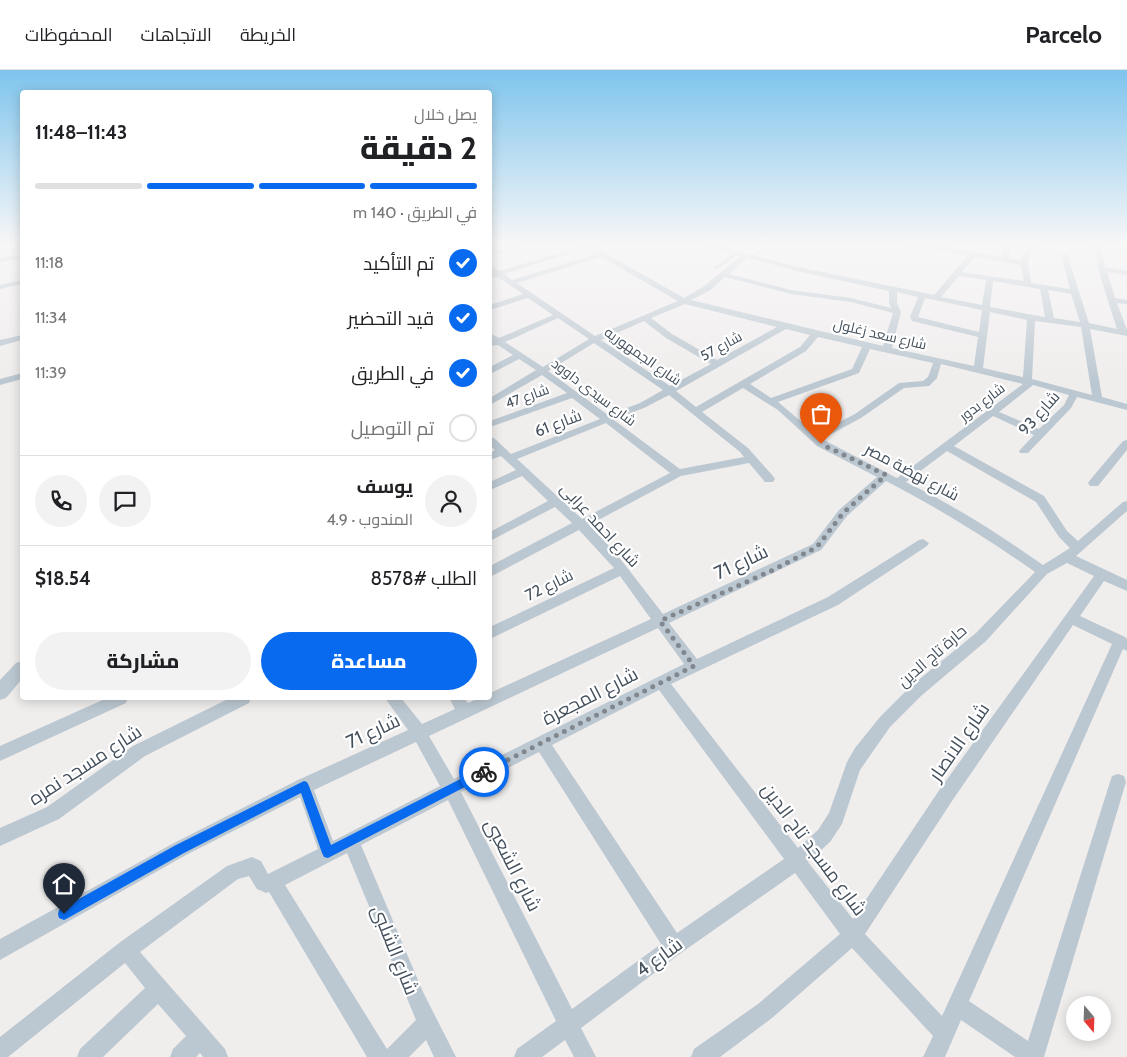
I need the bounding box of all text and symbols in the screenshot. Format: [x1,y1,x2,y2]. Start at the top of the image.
text: Parcelo [1025,20,1102,49]
text: المحفوظات [25,24,113,46]
text: الاتجاهات [141,24,212,46]
text: الخريطة [240,24,296,46]
text: يصل خلال [414,105,477,124]
text: 11:43–11:48 [35,121,127,144]
text: 2 دقيقة [360,128,477,167]
text: في الطريق · 140 m [353,203,477,222]
icon: check [449,249,477,277]
text: تم التأكيد [363,252,434,275]
text: 11:18 [35,253,64,272]
icon: check [449,304,477,332]
text: قيد التحضير [348,307,434,330]
text: 11:34 [35,308,67,327]
street label: شارع سعد زغلول [832,315,928,353]
street label: شارع الجمهوريه [601,323,685,389]
street label: شارع 57 [697,327,745,365]
street label: شارع سيدى داوود [548,354,640,430]
icon: check [449,359,477,387]
text: في الطريق [351,362,434,385]
text: 11:39 [35,363,67,382]
street label: شارع بدور [955,379,1009,426]
street label: شارع 47 [503,380,551,412]
street label: شارع 93 [1014,387,1065,440]
pin [800,393,842,444]
icon: bag [807,400,835,428]
street label: شارع 61 [532,405,585,442]
text: تم التوصيل [351,417,434,440]
street label: شارع نهضة مصر [860,439,962,507]
button: phone [35,475,87,527]
button: chat [99,475,151,527]
text: يوسف [357,475,413,498]
button: person [425,475,477,527]
street label: شارع احمد عرابى [555,479,644,572]
text: المندوب · 4.9 [326,510,413,529]
street label: شارع 71 [710,540,772,586]
street label: شارع 72 [522,565,577,607]
text: $18.54 [35,567,91,590]
text: الطلب #8578 [371,567,477,590]
street label: حارة تاج الدين [894,621,972,693]
button: مشاركة [35,632,251,690]
button: مساعدة [261,632,477,690]
street label: شارع المجعرة [538,662,643,732]
street label: شارع الانصار [923,698,996,788]
street label: شارع 71 [342,709,404,755]
street label: شارع مسجد نمره [24,720,147,812]
courier [459,747,509,797]
icon: bike [470,758,498,786]
street label: شارع مسجد تاج الدين [755,778,871,921]
street label: شارع الشعبى [478,815,546,916]
pin [43,863,85,914]
icon: home [50,870,78,898]
street label: شارع الشلبى [365,902,423,999]
street label: شارع 4 [631,932,688,983]
north arrow [1066,996,1111,1041]
map controls [1066,996,1111,1041]

